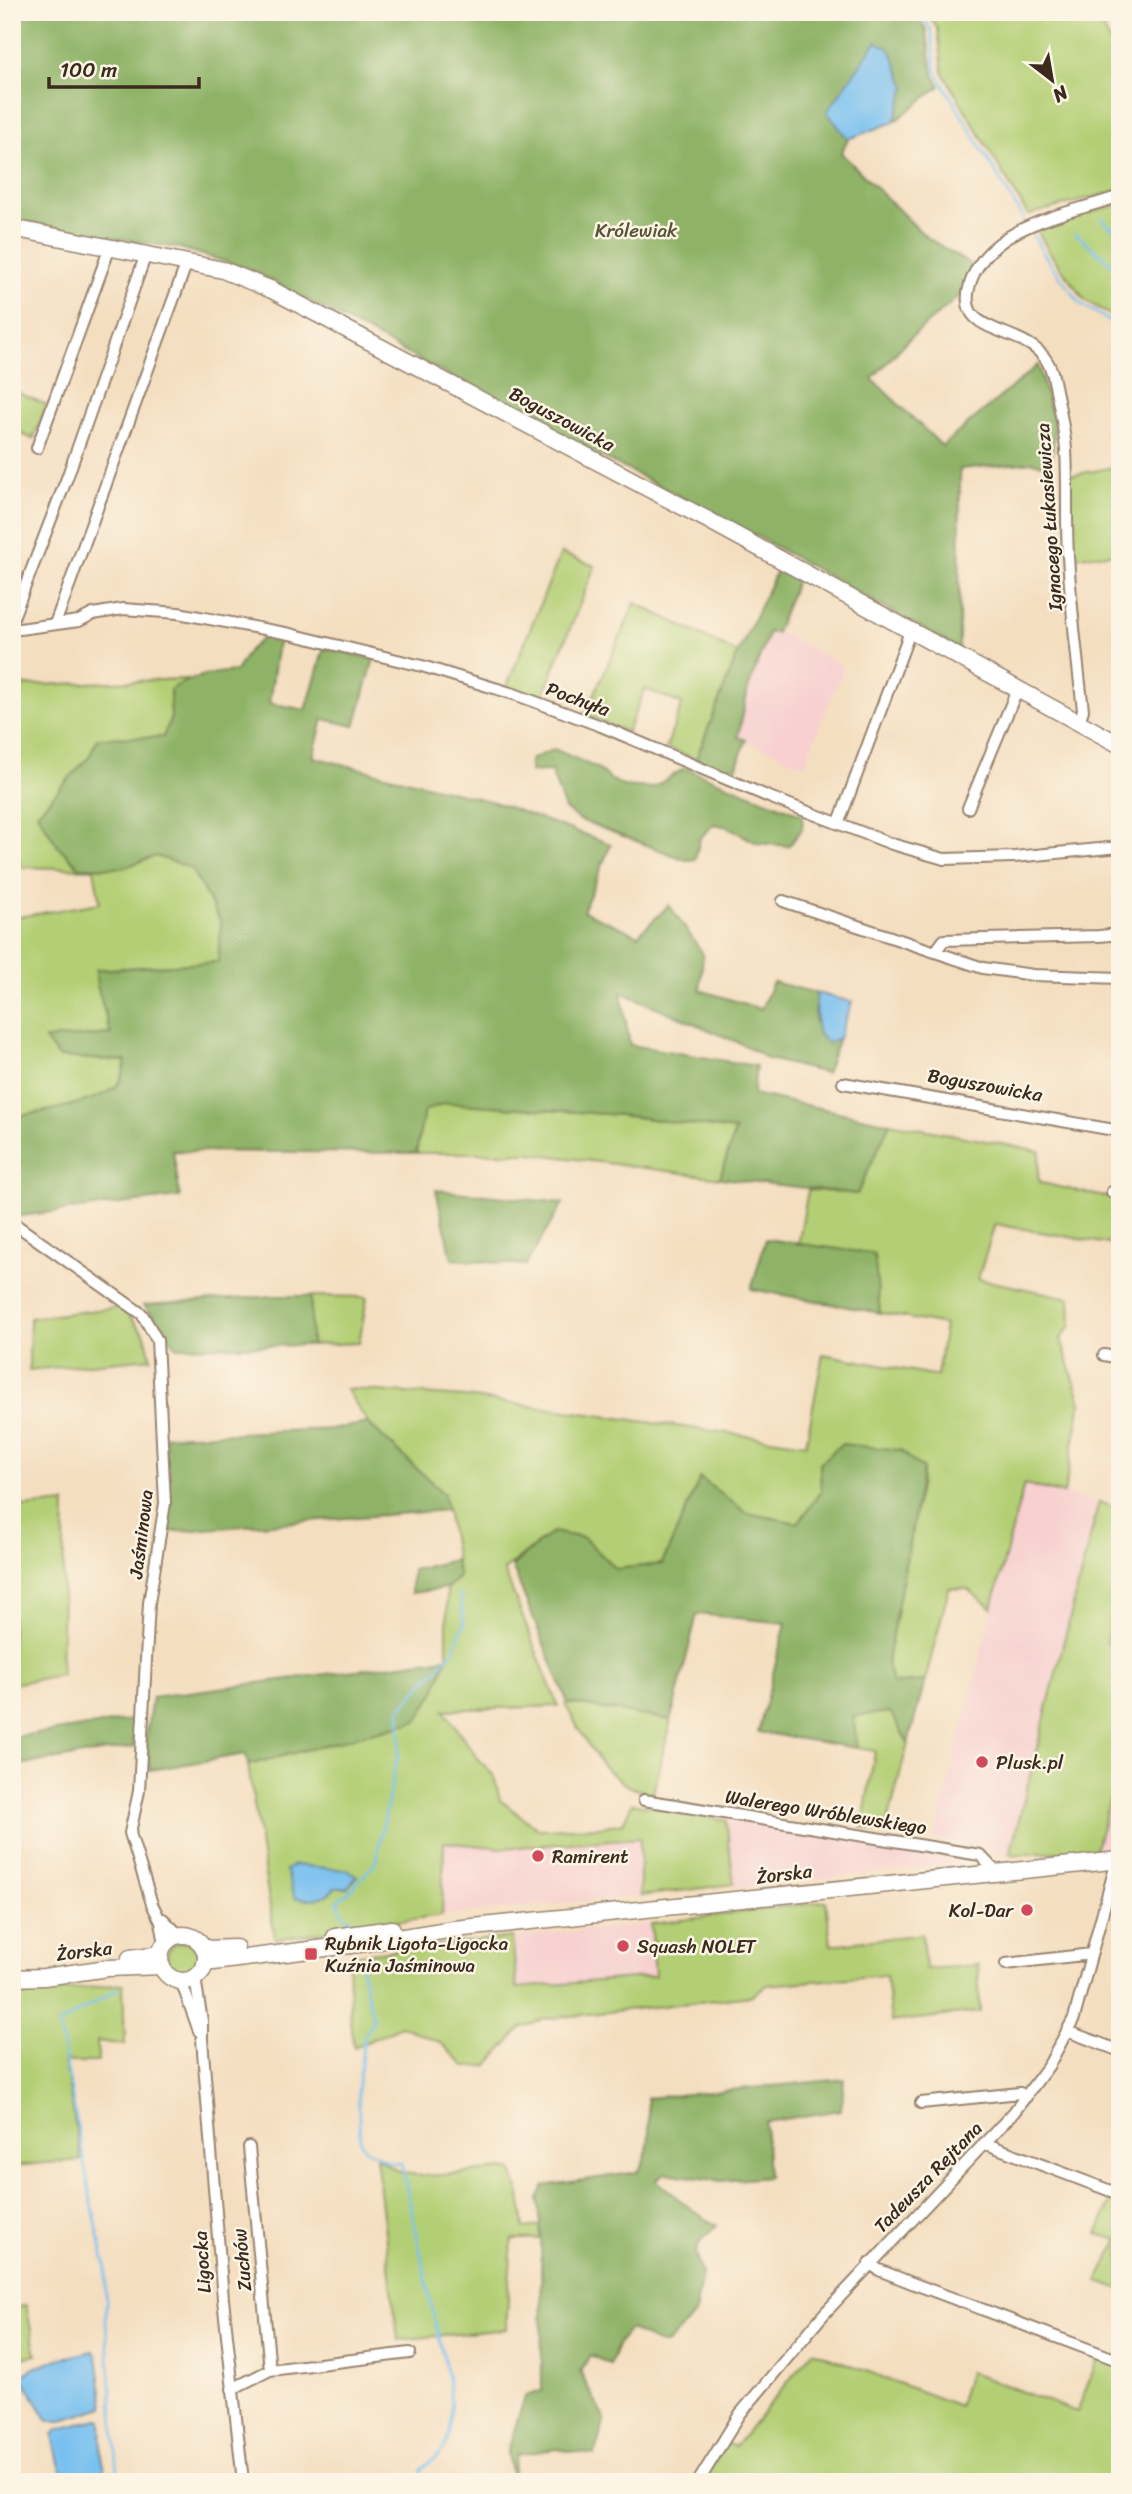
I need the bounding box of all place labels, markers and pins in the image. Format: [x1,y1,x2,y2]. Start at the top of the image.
place label: Plusk.pl [996,1746,1064,1779]
marker: Plusk.pl [974,1754,990,1770]
place label: Ramirent [552,1840,628,1873]
marker: Ramirent [530,1848,546,1864]
place label: Kol-Dar [949,1894,1014,1927]
marker: Kol-Dar [1019,1902,1035,1918]
place label: Rybnik Ligota-Ligocka Kuźnia Jaśminowa [325,1927,509,1982]
place label: Squash NOLET [637,1930,757,1963]
marker: Squash NOLET [615,1938,631,1954]
marker: Rybnik Ligota-Ligocka Kuźnia Jaśminowa [303,1946,319,1962]

